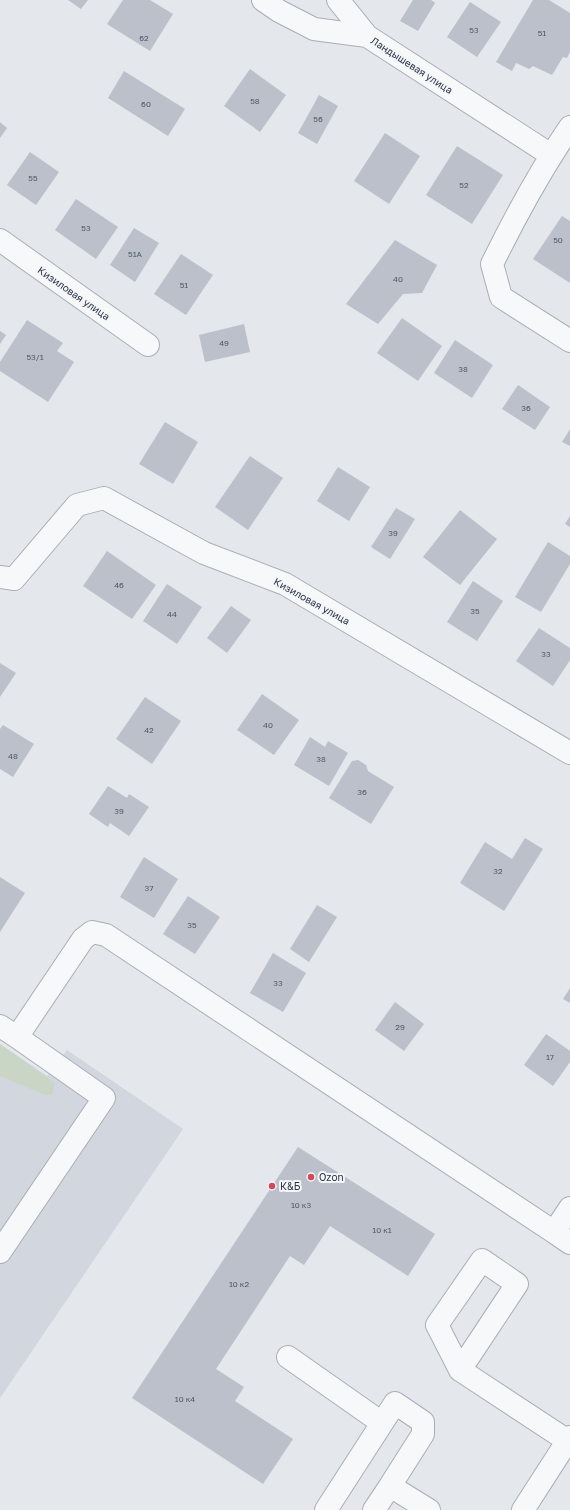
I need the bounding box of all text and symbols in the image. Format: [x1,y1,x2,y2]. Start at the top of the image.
house number: 53 [469,25,479,35]
house number: 51 [538,28,546,38]
house number: 62 [139,33,149,43]
street label: Ландышевая улица [369,34,455,96]
house number: 58 [250,96,260,106]
house number: 60 [141,99,151,109]
house number: 56 [313,114,323,124]
house number: 55 [28,173,38,183]
house number: 52 [459,180,469,190]
house number: 53 [81,223,91,233]
house number: 50 [553,235,563,245]
house number: 51А [128,249,143,259]
street label: Кизиловая улица [36,264,112,322]
house number: 40 [393,274,403,284]
house number: 51 [180,280,188,290]
house number: 49 [219,338,229,348]
house number: 53/1 [26,352,44,362]
house number: 38 [458,364,468,374]
house number: 36 [521,403,531,413]
house number: 39 [388,528,398,538]
street label: Кизиловая улица [272,575,352,627]
house number: 46 [114,580,124,590]
house number: 35 [470,606,480,616]
house number: 44 [167,609,177,619]
house number: 33 [541,649,551,659]
house number: 40 [263,720,273,730]
house number: 42 [144,725,154,735]
house number: 48 [8,751,18,761]
house number: 38 [316,754,326,764]
house number: 36 [357,787,367,797]
house number: 39 [114,806,124,816]
house number: 32 [493,866,503,876]
house number: 37 [145,883,153,893]
house number: 35 [187,920,197,930]
house number: 33 [273,978,283,988]
house number: 29 [395,1022,405,1032]
house number: 17 [546,1052,554,1062]
place label: Ozon [319,1171,344,1183]
marker: Ozon [306,1172,316,1182]
place label: К&Б [280,1180,301,1192]
marker: К&Б [267,1181,277,1191]
house number: 10 к3 [291,1200,311,1210]
house number: 10 к1 [372,1225,392,1235]
house number: 10 к2 [229,1279,249,1289]
house number: 10 к4 [175,1394,195,1404]

